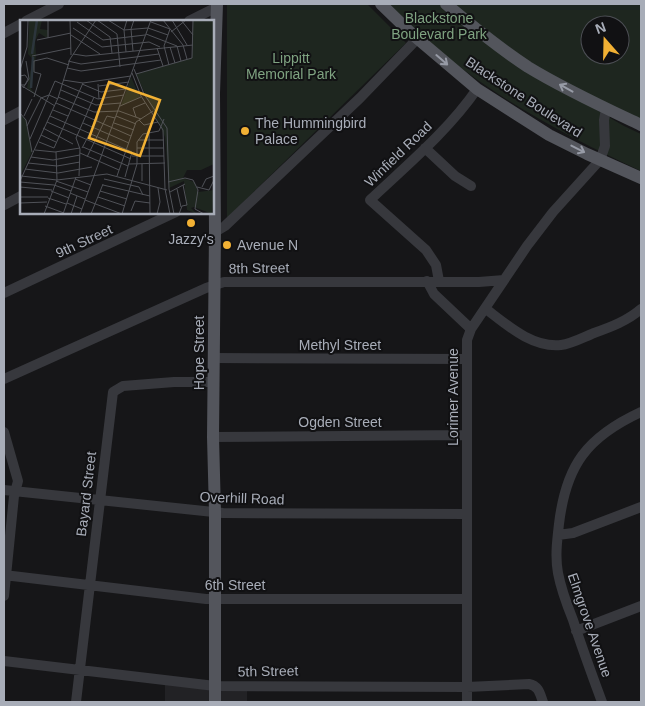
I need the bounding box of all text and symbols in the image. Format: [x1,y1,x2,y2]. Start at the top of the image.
park label: Blackstone Boulevard Park [391,10,488,42]
north arrow [580,15,630,65]
text: N [593,19,608,37]
inset map [20,20,214,214]
park label: Lippitt Memorial Park [246,50,337,82]
street label: Blackstone Boulevard [463,53,585,141]
one-way arrow [436,55,449,66]
one-way arrow [559,83,574,92]
place label: The Hummingbird Palace [255,115,366,147]
street label: Winfield Road [361,118,435,190]
marker: The Hummingbird Palace [239,125,251,137]
one-way arrow [570,144,585,154]
marker: Jazzy's [185,217,197,229]
street label: 9th Street [53,221,115,261]
place label: Jazzy's [168,231,214,247]
place label: Avenue N [237,237,298,253]
marker: Avenue N [221,239,233,251]
street label: 8th Street [229,259,290,277]
street label: Hope Street [191,316,207,390]
street label: Methyl Street [299,337,381,353]
street label: Lorimer Avenue [445,348,461,446]
street label: Ogden Street [298,414,382,430]
street label: Bayard Street [73,450,99,537]
street label: Overhill Road [199,489,285,507]
street label: Elmgrove Avenue [565,571,615,680]
street label: 6th Street [205,577,265,593]
street label: 5th Street [238,662,299,680]

